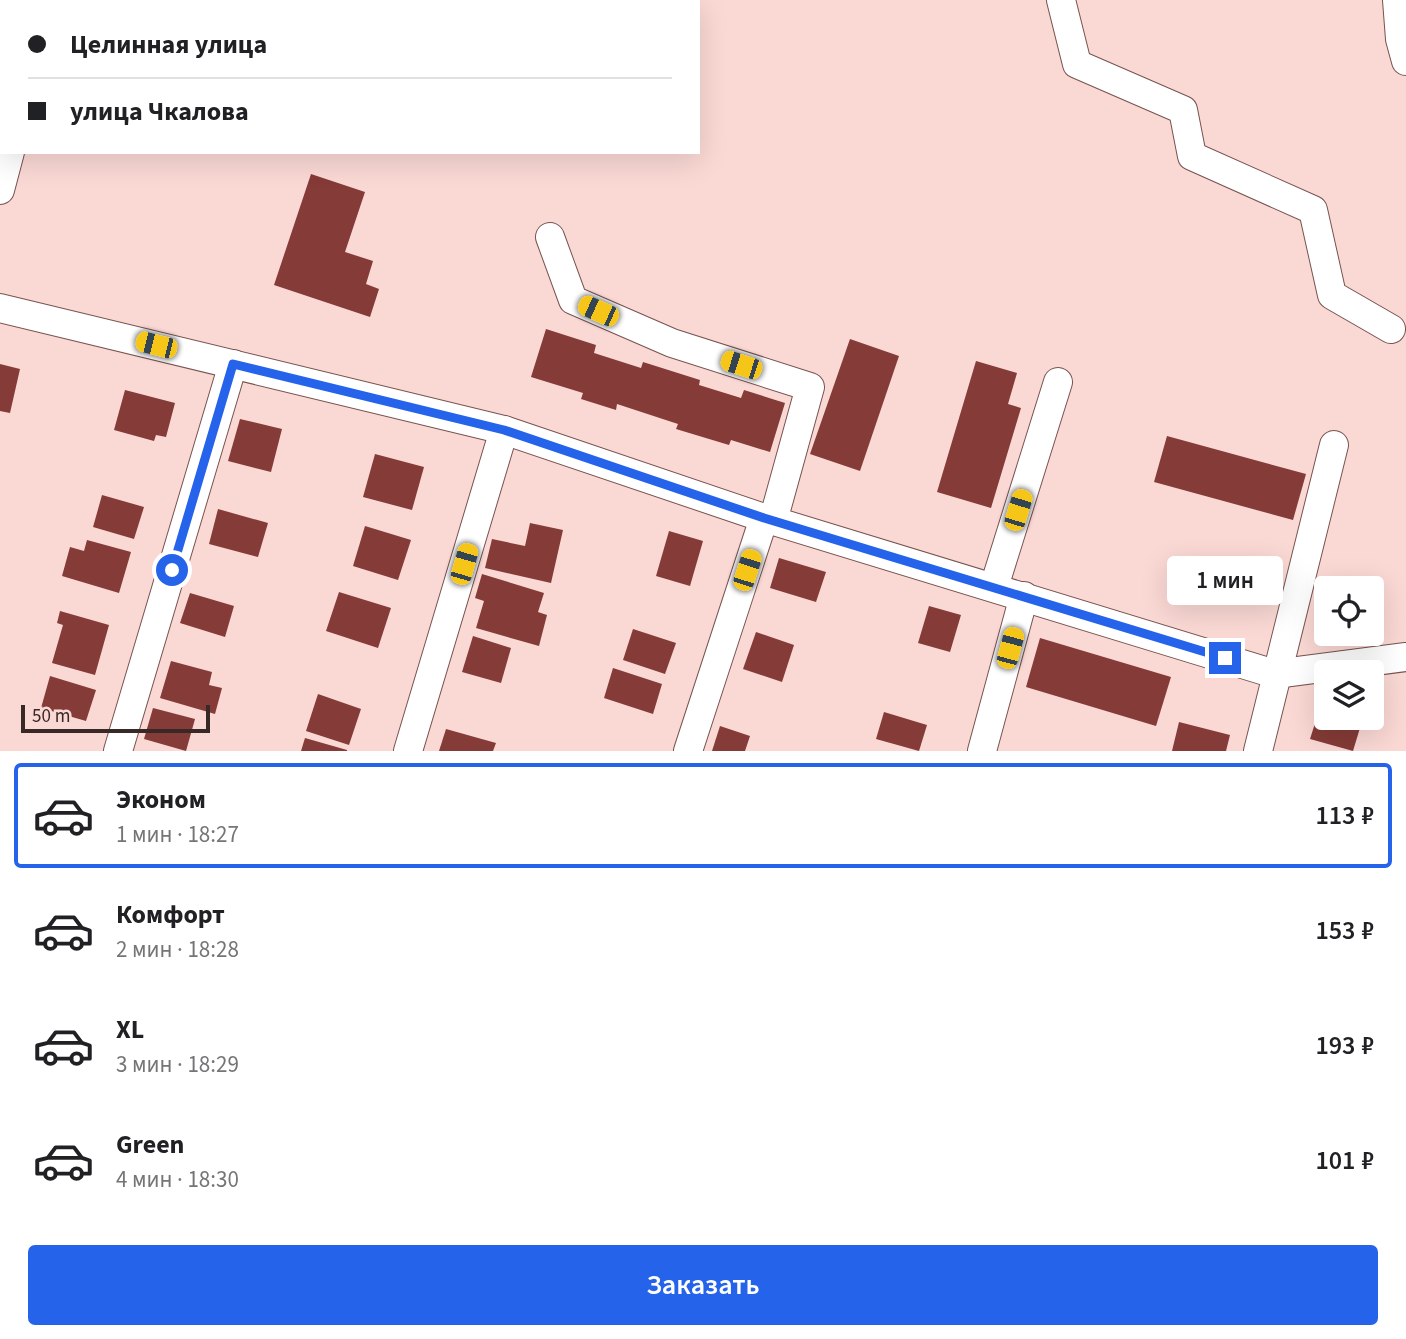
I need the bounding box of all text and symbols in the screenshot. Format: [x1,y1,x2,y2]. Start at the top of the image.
text: Целинная улица [70,26,267,63]
text: улица Чкалова [70,93,249,130]
car [575,293,622,329]
car [134,330,179,360]
car [718,349,765,381]
car [1002,487,1035,533]
car [449,541,480,587]
car [731,547,764,593]
route start [156,554,188,586]
callout: 1 мин [1167,556,1283,606]
text: 1 мин [1196,564,1254,597]
map controls [1314,576,1384,730]
button: locate [1314,576,1384,646]
car [995,625,1026,671]
route end [1209,642,1241,674]
button: layers [1314,660,1384,730]
scale bar [21,702,210,734]
text: 50 m [32,703,70,730]
text: Эконом [116,781,206,818]
icon: car [32,784,95,847]
text: 113 ₽ [1315,797,1374,834]
text: 1 мин · 18:27 [116,818,239,851]
text: Комфорт [116,896,225,933]
icon: car [32,899,95,962]
text: 153 ₽ [1315,912,1374,949]
text: 2 мин · 18:28 [116,933,239,966]
text: XL [116,1011,144,1048]
icon: car [32,1014,95,1077]
text: 193 ₽ [1315,1027,1374,1064]
text: 3 мин · 18:29 [116,1048,239,1081]
text: Green [116,1126,184,1163]
icon: car [32,1129,95,1192]
text: 101 ₽ [1315,1142,1374,1179]
text: 4 мин · 18:30 [116,1163,239,1196]
button: Заказать [28,1245,1378,1325]

